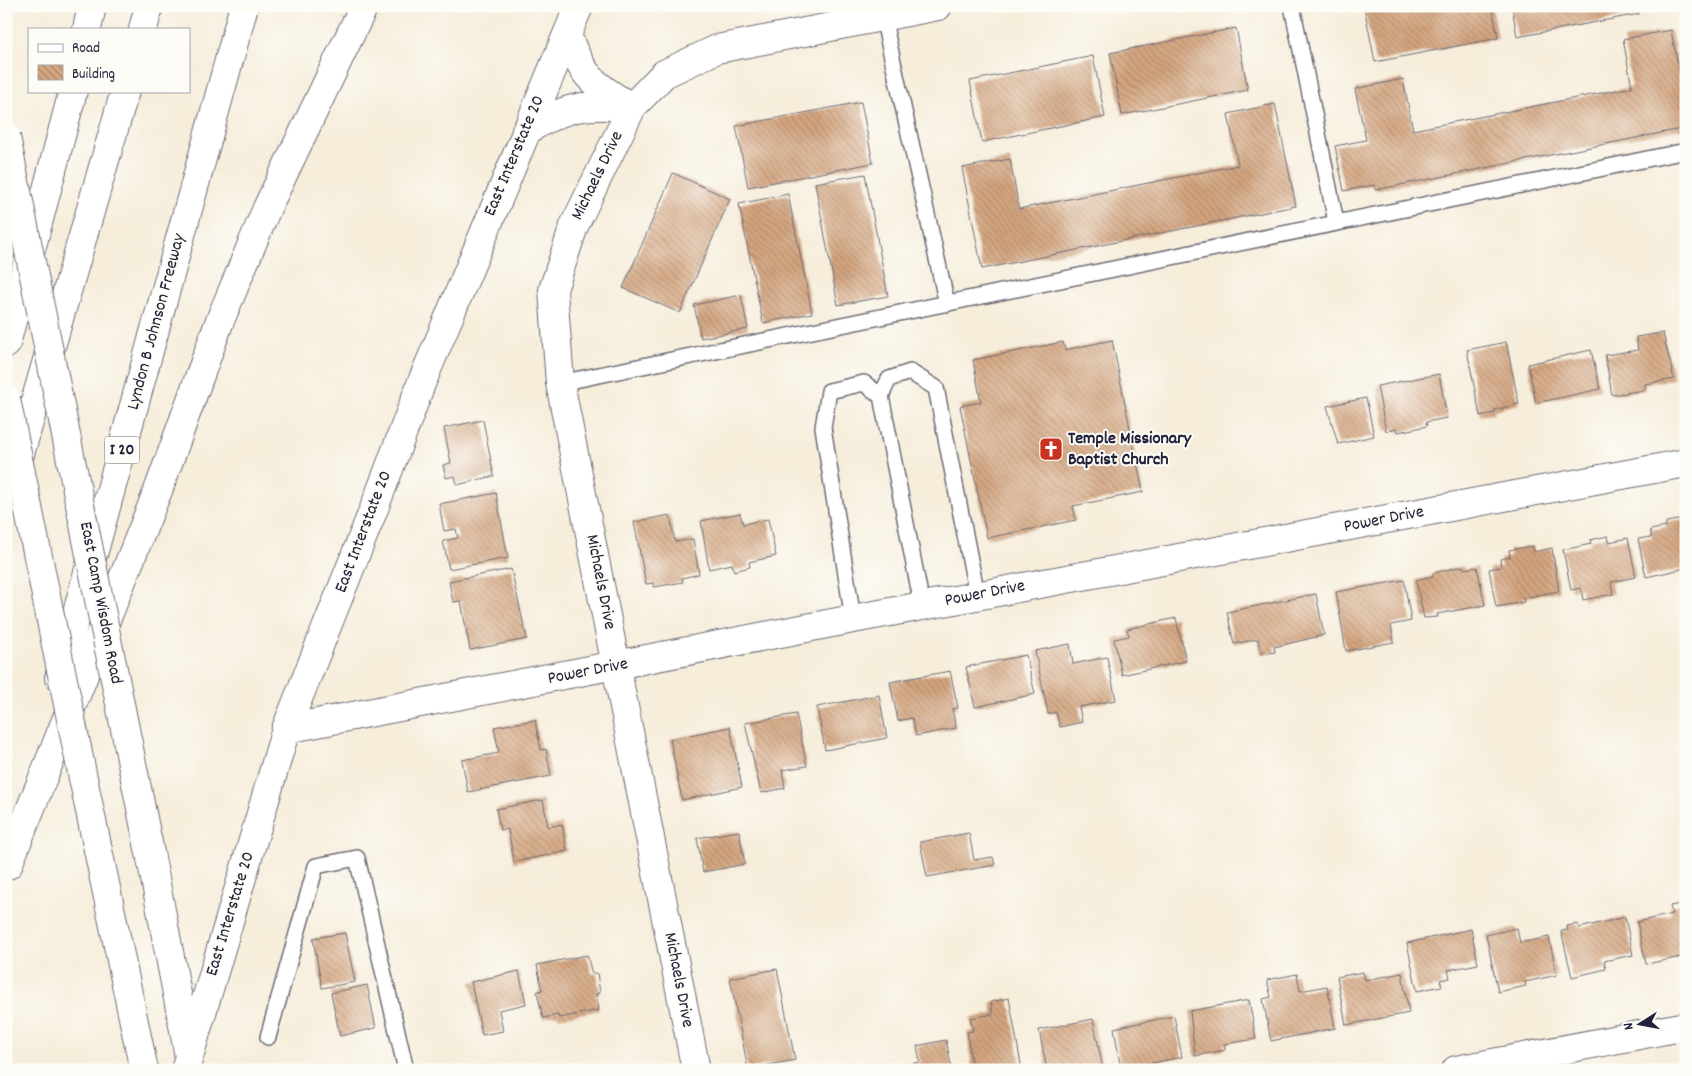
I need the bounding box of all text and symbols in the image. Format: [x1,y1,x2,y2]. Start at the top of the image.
legend [28,28,190,92]
text: Road [72,38,100,60]
text: Building [72,64,115,86]
street label: East Interstate 20 [478,92,552,220]
street label: Michaels Drive [566,127,630,225]
street label: Lyndon B Johnson Freeway [121,230,193,413]
place label: Temple Missionary Baptist Church [1068,427,1192,473]
road number: I 20 [104,436,140,464]
church icon: Temple Missionary Baptist Church [1038,436,1064,462]
street label: East Interstate 20 [329,467,399,597]
street label: Power Drive [1342,500,1426,540]
street label: East Camp Wisdom Road [72,520,128,686]
street label: Michaels Drive [579,532,621,632]
street label: Power Drive [943,574,1027,614]
street label: Power Drive [546,652,630,692]
street label: East Interstate 20 [200,849,262,979]
street label: Michaels Drive [657,930,699,1030]
north arrow [1614,998,1664,1048]
text: N [1619,1021,1640,1031]

